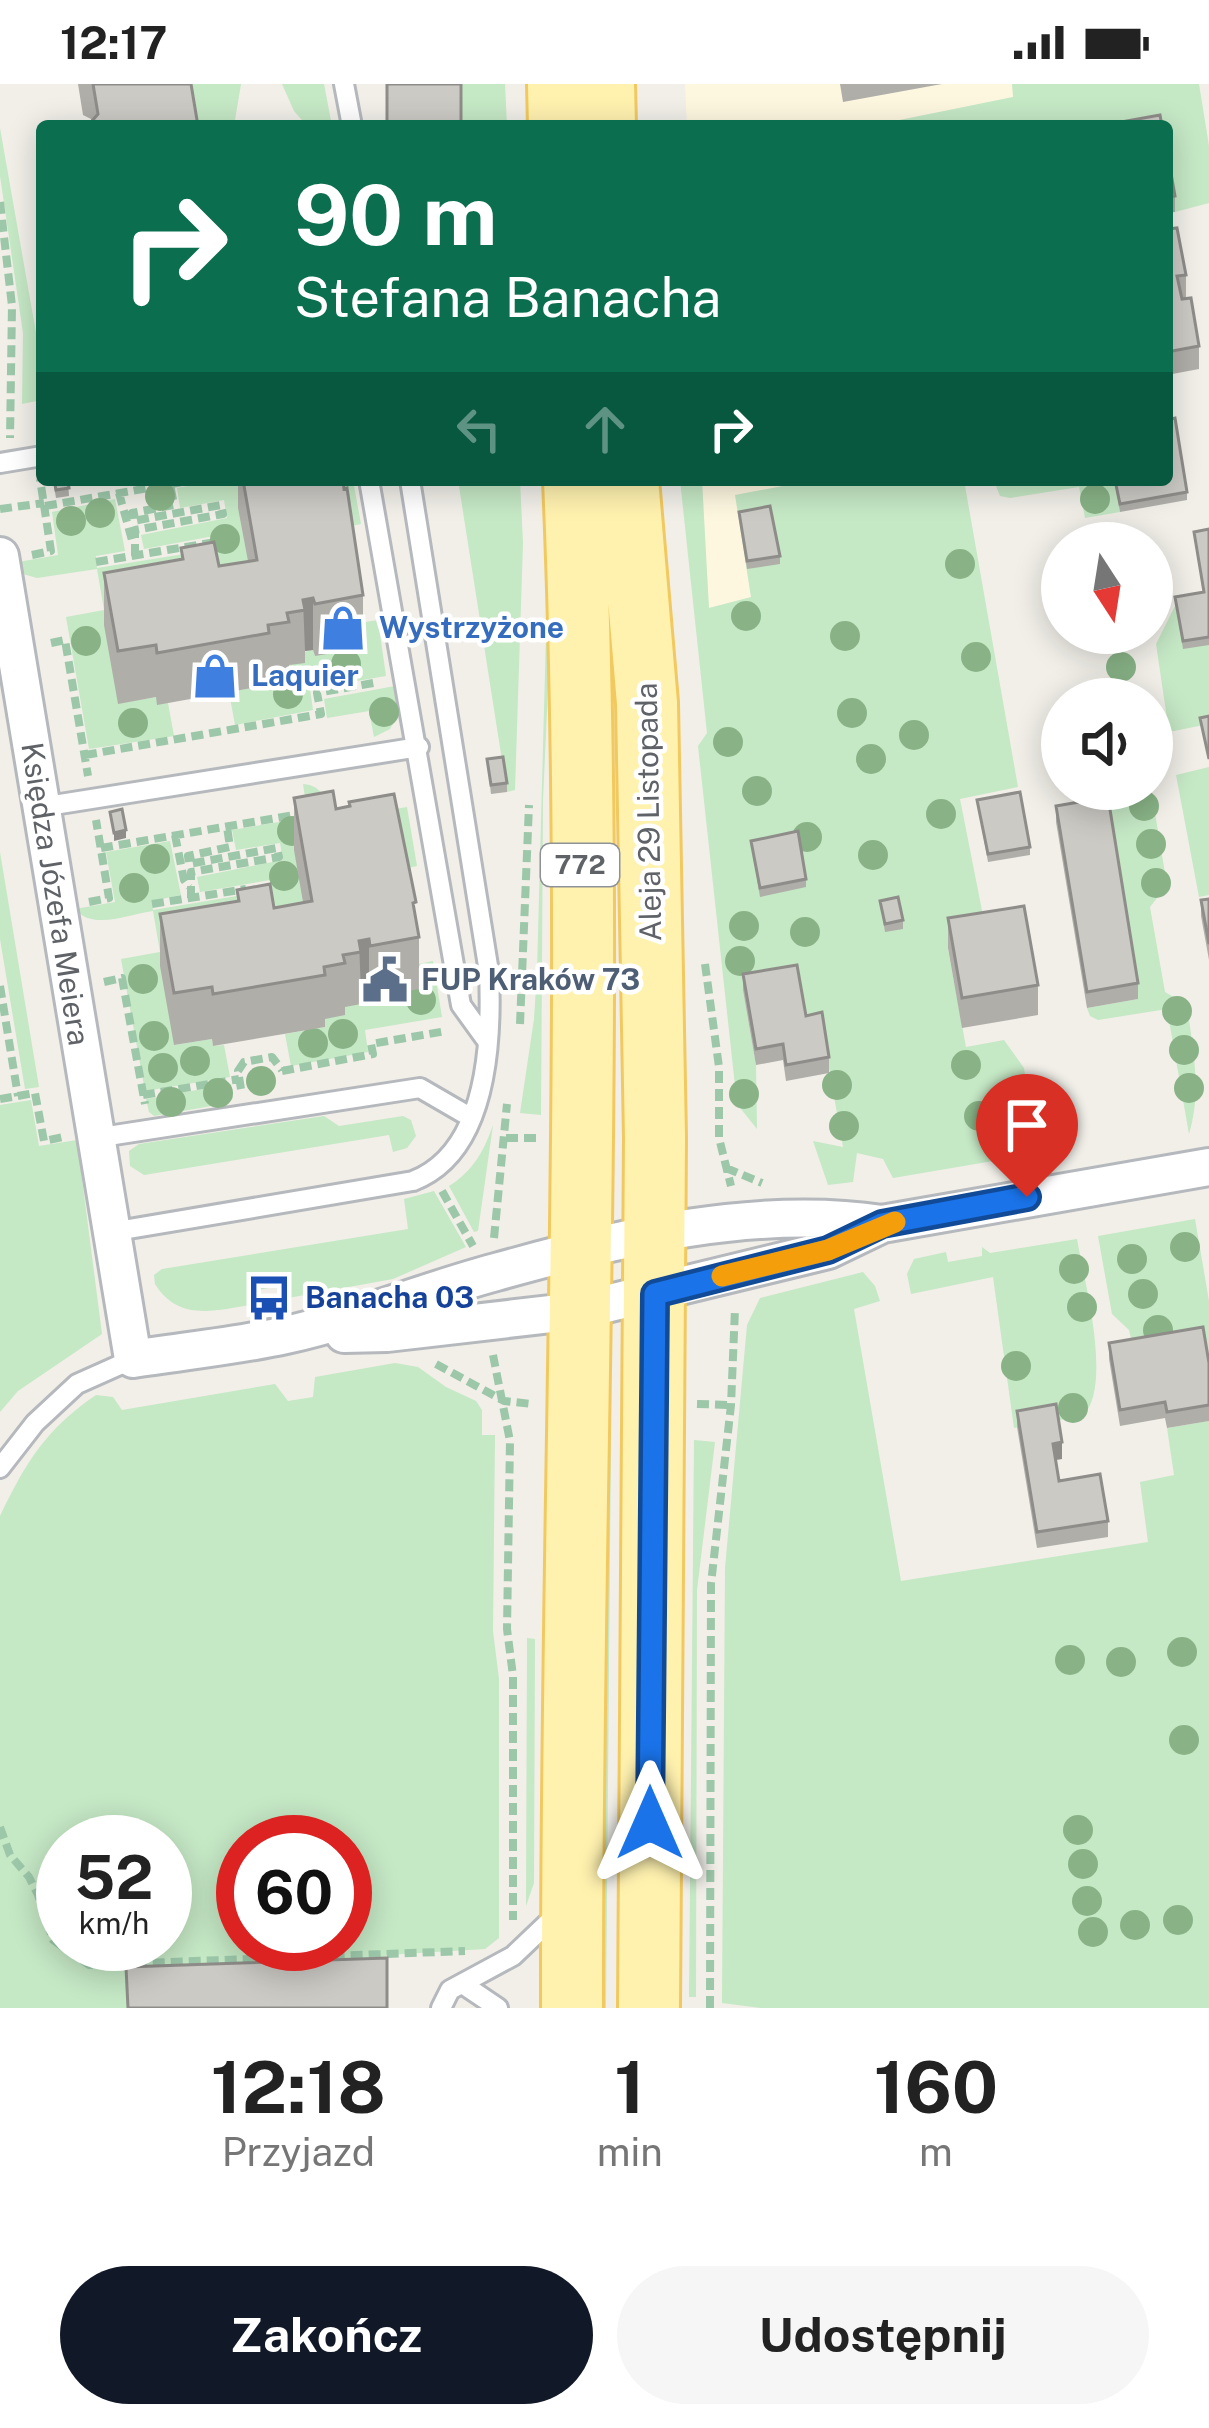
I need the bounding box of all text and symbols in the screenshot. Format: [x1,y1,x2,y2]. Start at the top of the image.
text: 12:17 [60,16,167,69]
text: 90 m [294,165,497,264]
icon: right [96,168,252,324]
text: Stefana Banacha [294,266,721,329]
icon: left [446,396,512,462]
icon: ahead [572,396,638,462]
icon: right [698,396,764,462]
north arrow [1041,522,1173,654]
map controls [1041,522,1173,810]
shop icon: Wystrzyżone [318,603,368,653]
place label: Wystrzyżone [379,609,564,645]
shop icon: Laquier [190,651,240,701]
place label: Laquier [251,657,359,693]
button: sound [1041,678,1173,810]
street label: Aleja 29 Listopada [628,682,668,942]
street label: Księdza Józefa Meiera [14,740,98,1048]
road number: 772 [541,844,619,886]
public building icon: FUP Kraków 73 [360,955,410,1005]
place label: FUP Kraków 73 [421,961,640,997]
pin [976,1074,1078,1197]
icon: arrive [994,1092,1060,1158]
bus stop icon: Banacha 03 [244,1273,294,1323]
place label: Banacha 03 [305,1279,474,1315]
position arrow [587,1760,713,1886]
speed limit sign: 60 [216,1815,372,1971]
text: 52 [75,1842,153,1913]
text: km/h [79,1905,149,1941]
text: 12:18 [211,2045,386,2129]
text: 1 [614,2045,645,2129]
text: 160 [874,2045,998,2129]
text: Przyjazd [222,2129,375,2175]
text: min [597,2129,663,2175]
text: m [919,2129,953,2175]
button: Zakończ [60,2266,593,2404]
button: Udostępnij [617,2266,1149,2404]

